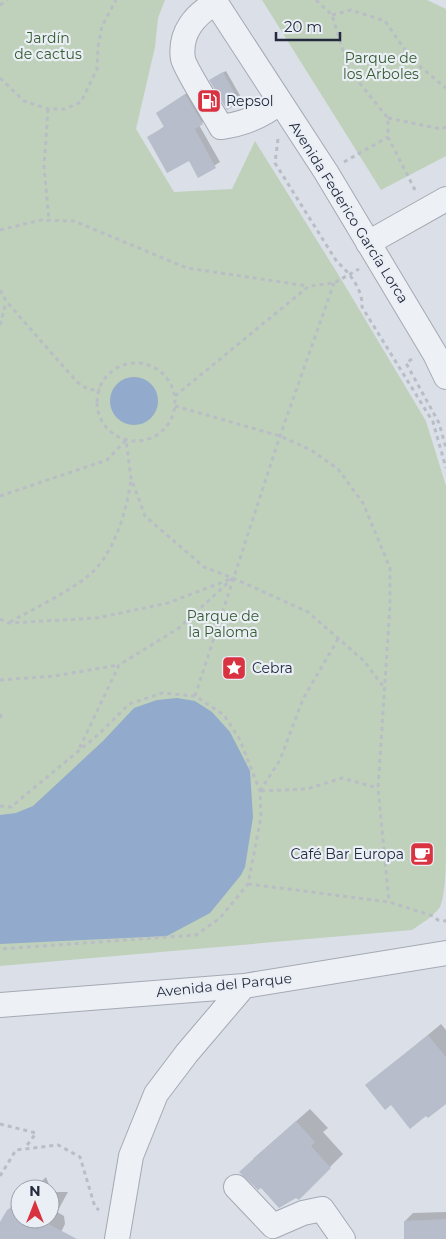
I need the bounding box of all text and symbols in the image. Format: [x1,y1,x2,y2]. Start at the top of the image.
scale bar [276,10,340,42]
text: 20 m [284,17,322,36]
park label: Jardín de cactus [14,29,82,63]
park label: Parque de los Arboles [343,49,419,83]
fuel station icon: Repsol [196,88,222,114]
place label: Repsol [226,92,273,110]
street label: Avenida Federico García Lorca [285,118,413,306]
park label: Parque de la Paloma [187,607,259,641]
place icon: Cebra [221,655,247,681]
place label: Cebra [252,659,293,677]
cafe icon: Café Bar Europa [409,841,435,867]
place label: Café Bar Europa [290,845,404,863]
street label: Avenida del Parque [155,969,293,1001]
north arrow [10,1179,60,1229]
text: N [29,1182,41,1200]

